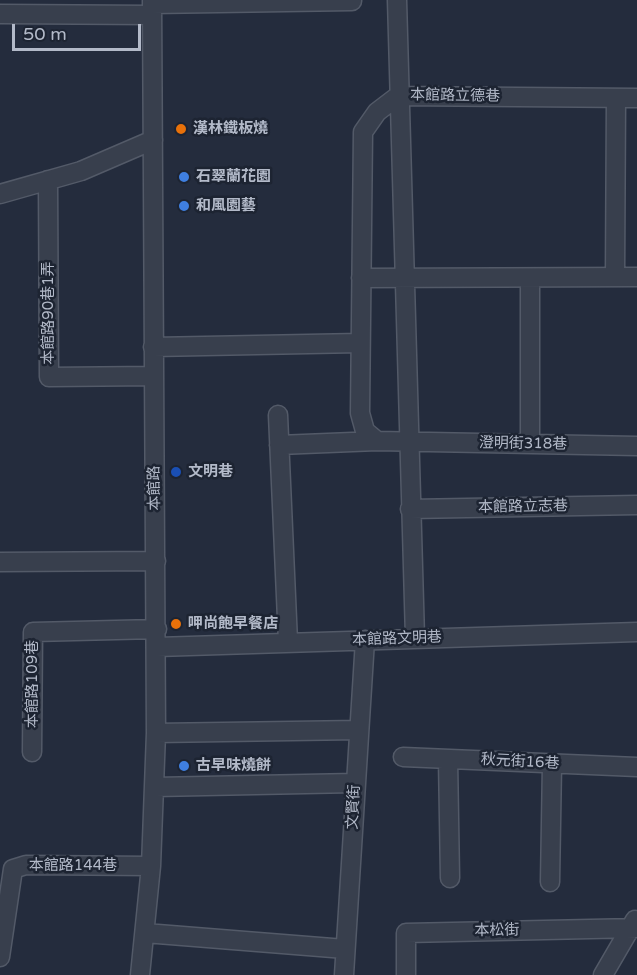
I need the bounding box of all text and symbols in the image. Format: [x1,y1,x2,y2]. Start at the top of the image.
scale bar [15,12,144,50]
text: 50 m [23,23,67,45]
street label: 本館路立德巷 [410,86,500,106]
place label: 漢林鐵板燒 [193,120,268,138]
marker: 漢林鐵板燒 [174,122,188,136]
place label: 石翠蘭花園 [196,168,271,186]
marker: 石翠蘭花園 [177,170,191,184]
place label: 和風園藝 [196,197,256,215]
marker: 和風園藝 [177,199,191,213]
street label: 本館路90巷1弄 [40,261,58,365]
street label: 澄明街318巷 [479,434,567,454]
place label: 文明巷 [188,463,233,481]
street label: 本館路 [146,465,164,511]
marker: 文明巷 [169,465,183,479]
street label: 本館路立志巷 [478,497,568,517]
place label: 呷尚飽早餐店 [188,615,278,633]
marker: 呷尚飽早餐店 [169,617,183,631]
street label: 本館路文明巷 [352,628,442,650]
street label: 本館路109巷 [24,640,42,728]
street label: 秋元街16巷 [480,751,560,773]
place label: 古早味燒餅 [196,757,271,775]
marker: 古早味燒餅 [177,759,191,773]
street label: 文賢街 [344,784,364,830]
street label: 本館路144巷 [29,857,117,875]
street label: 本松街 [474,922,520,940]

